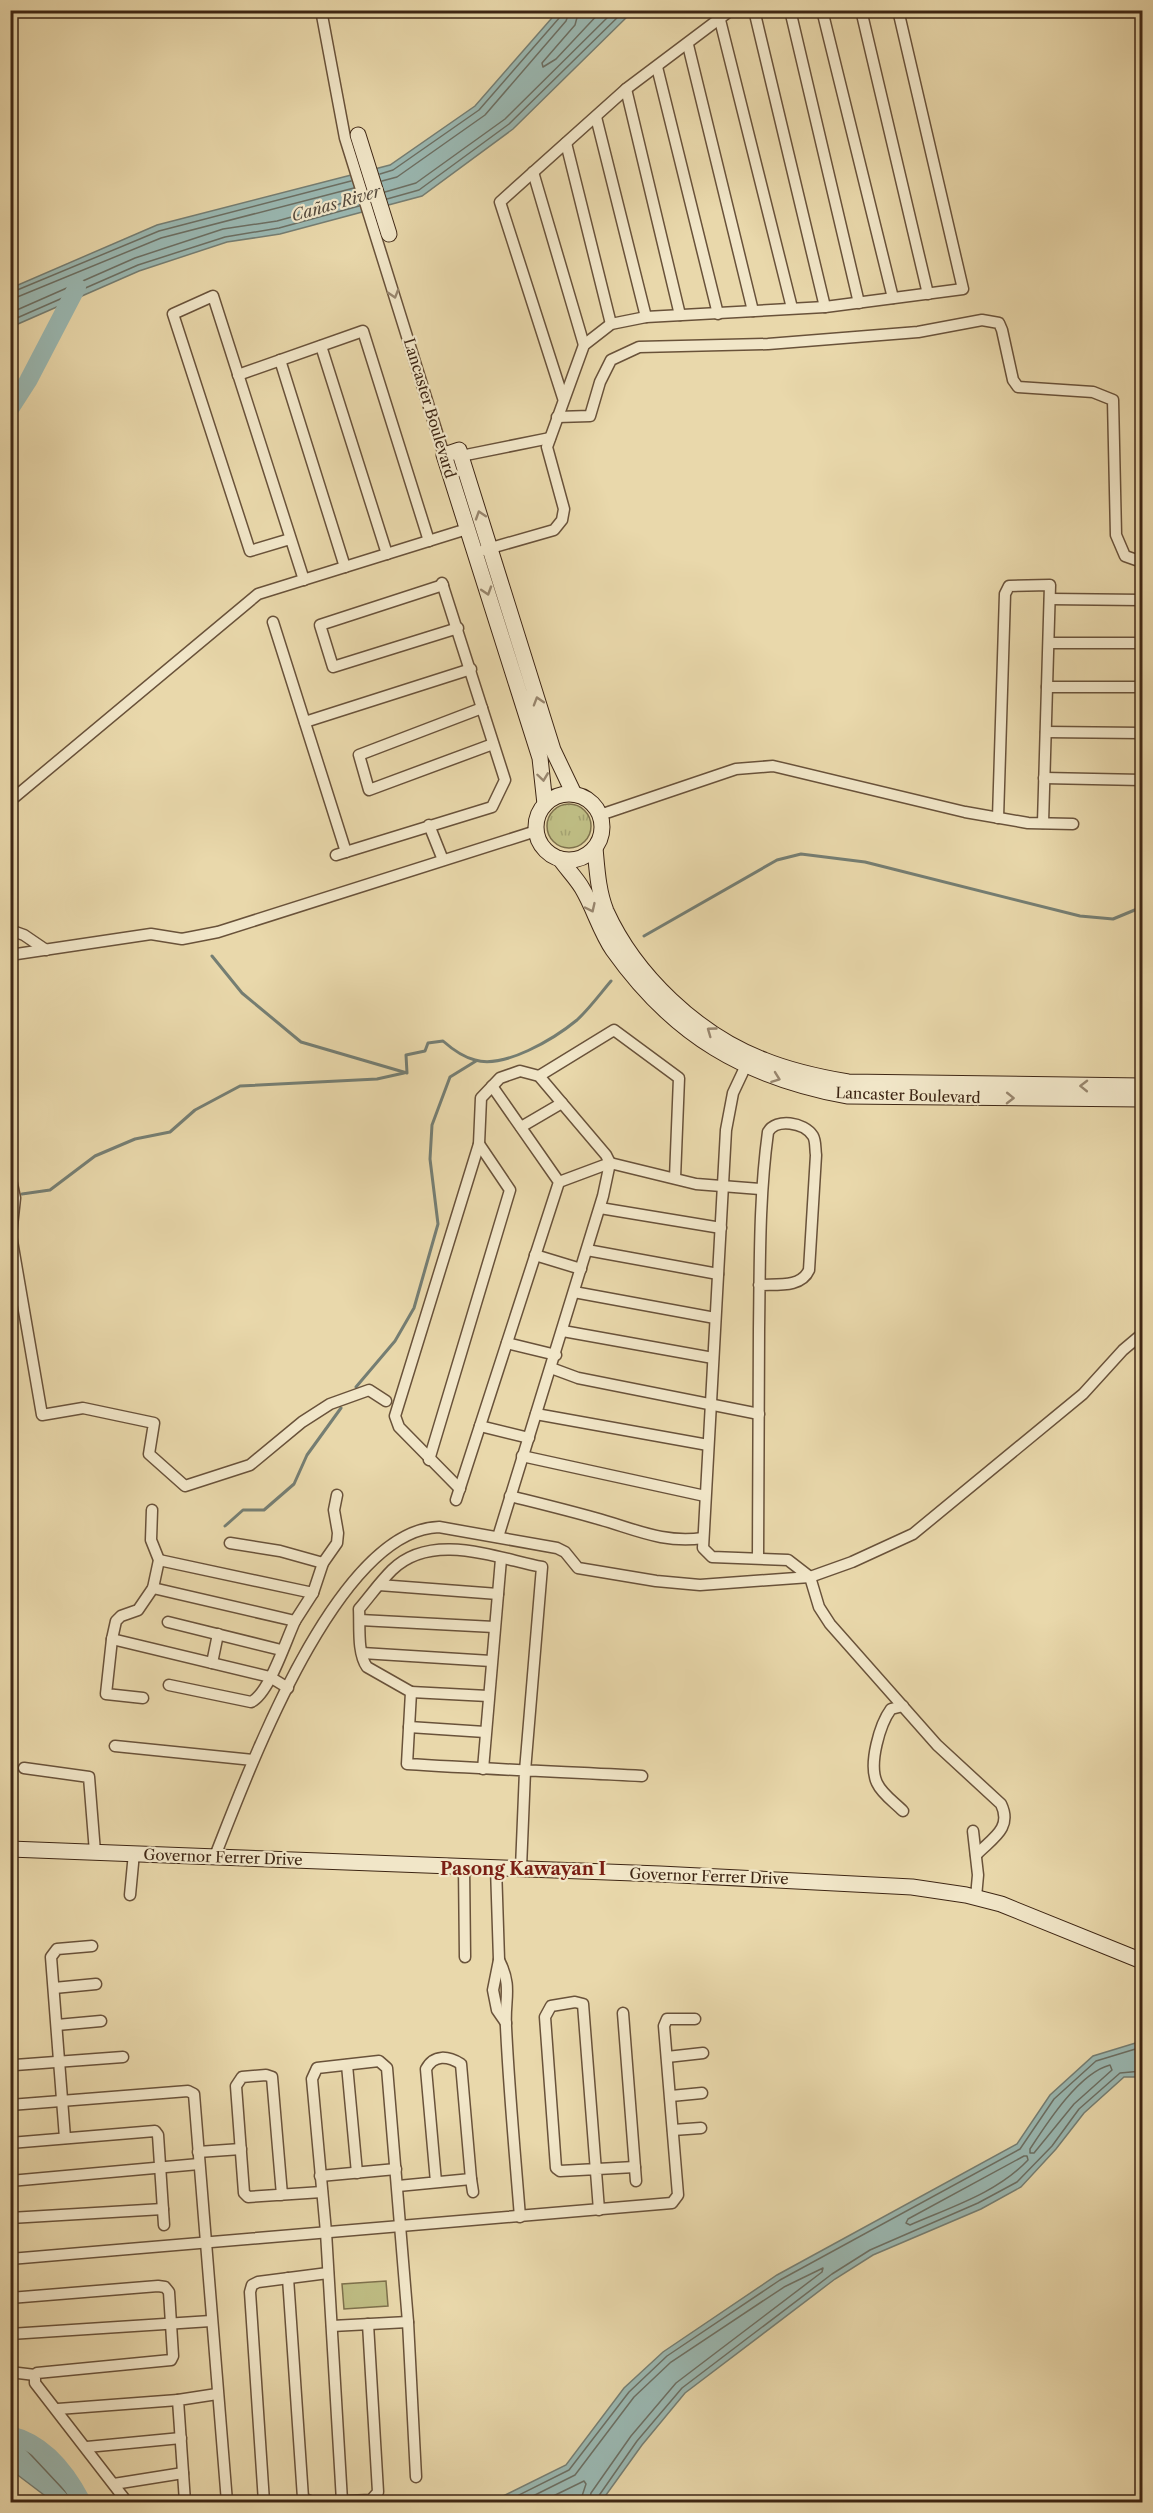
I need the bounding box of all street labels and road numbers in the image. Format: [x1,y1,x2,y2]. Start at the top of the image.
street label: Lancaster Boulevard [400,336,460,480]
street label: Lancaster Boulevard [835,1083,981,1107]
street label: Governor Ferrer Drive [143,1845,303,1869]
street label: Governor Ferrer Drive [629,1864,789,1888]

